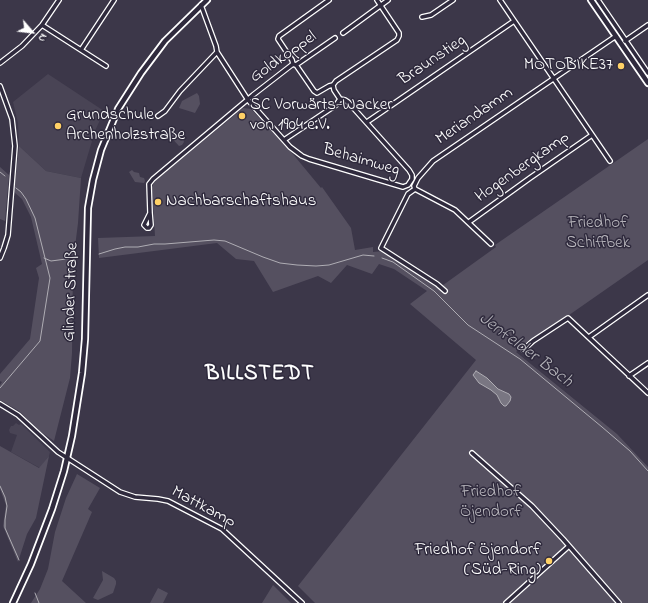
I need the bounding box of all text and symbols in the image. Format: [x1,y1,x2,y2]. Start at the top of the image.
north arrow [12,12,52,52]
street label: Goldkoppel [247,28,321,88]
text: N [34,31,51,45]
street label: Braunstieg [396,31,470,91]
place label: MOTOBIKE37 [524,56,613,76]
marker: MOTOBIKE37 [616,61,626,71]
street label: Meriandamm [432,84,518,150]
place label: SC Vorwärts-Wacker von 1904 e.V. [250,96,393,136]
place label: Grundschule Archenholzstraße [66,106,185,146]
marker: SC Vorwärts-Wacker von 1904 e.V. [237,111,247,121]
marker: Grundschule Archenholzstraße [53,121,63,131]
street label: Hogenbergkamp [472,128,574,208]
street label: Behaimweg [320,140,402,182]
place label: Nachbarschaftshaus [166,192,316,212]
marker: Nachbarschaftshaus [153,197,163,207]
park label: Friedhof Schiffbek [566,214,630,254]
street label: Glinder Straße [60,242,84,342]
water label: Jenfelder Bach [474,309,576,393]
district label: BILLSTEDT [205,363,315,389]
street label: Mattkamp [167,483,239,533]
park label: Friedhof Öjendorf [460,483,522,523]
place label: Friedhof Öjendorf (Süd-Ring) [415,541,541,581]
marker: Friedhof Öjendorf (Süd-Ring) [544,556,554,566]

